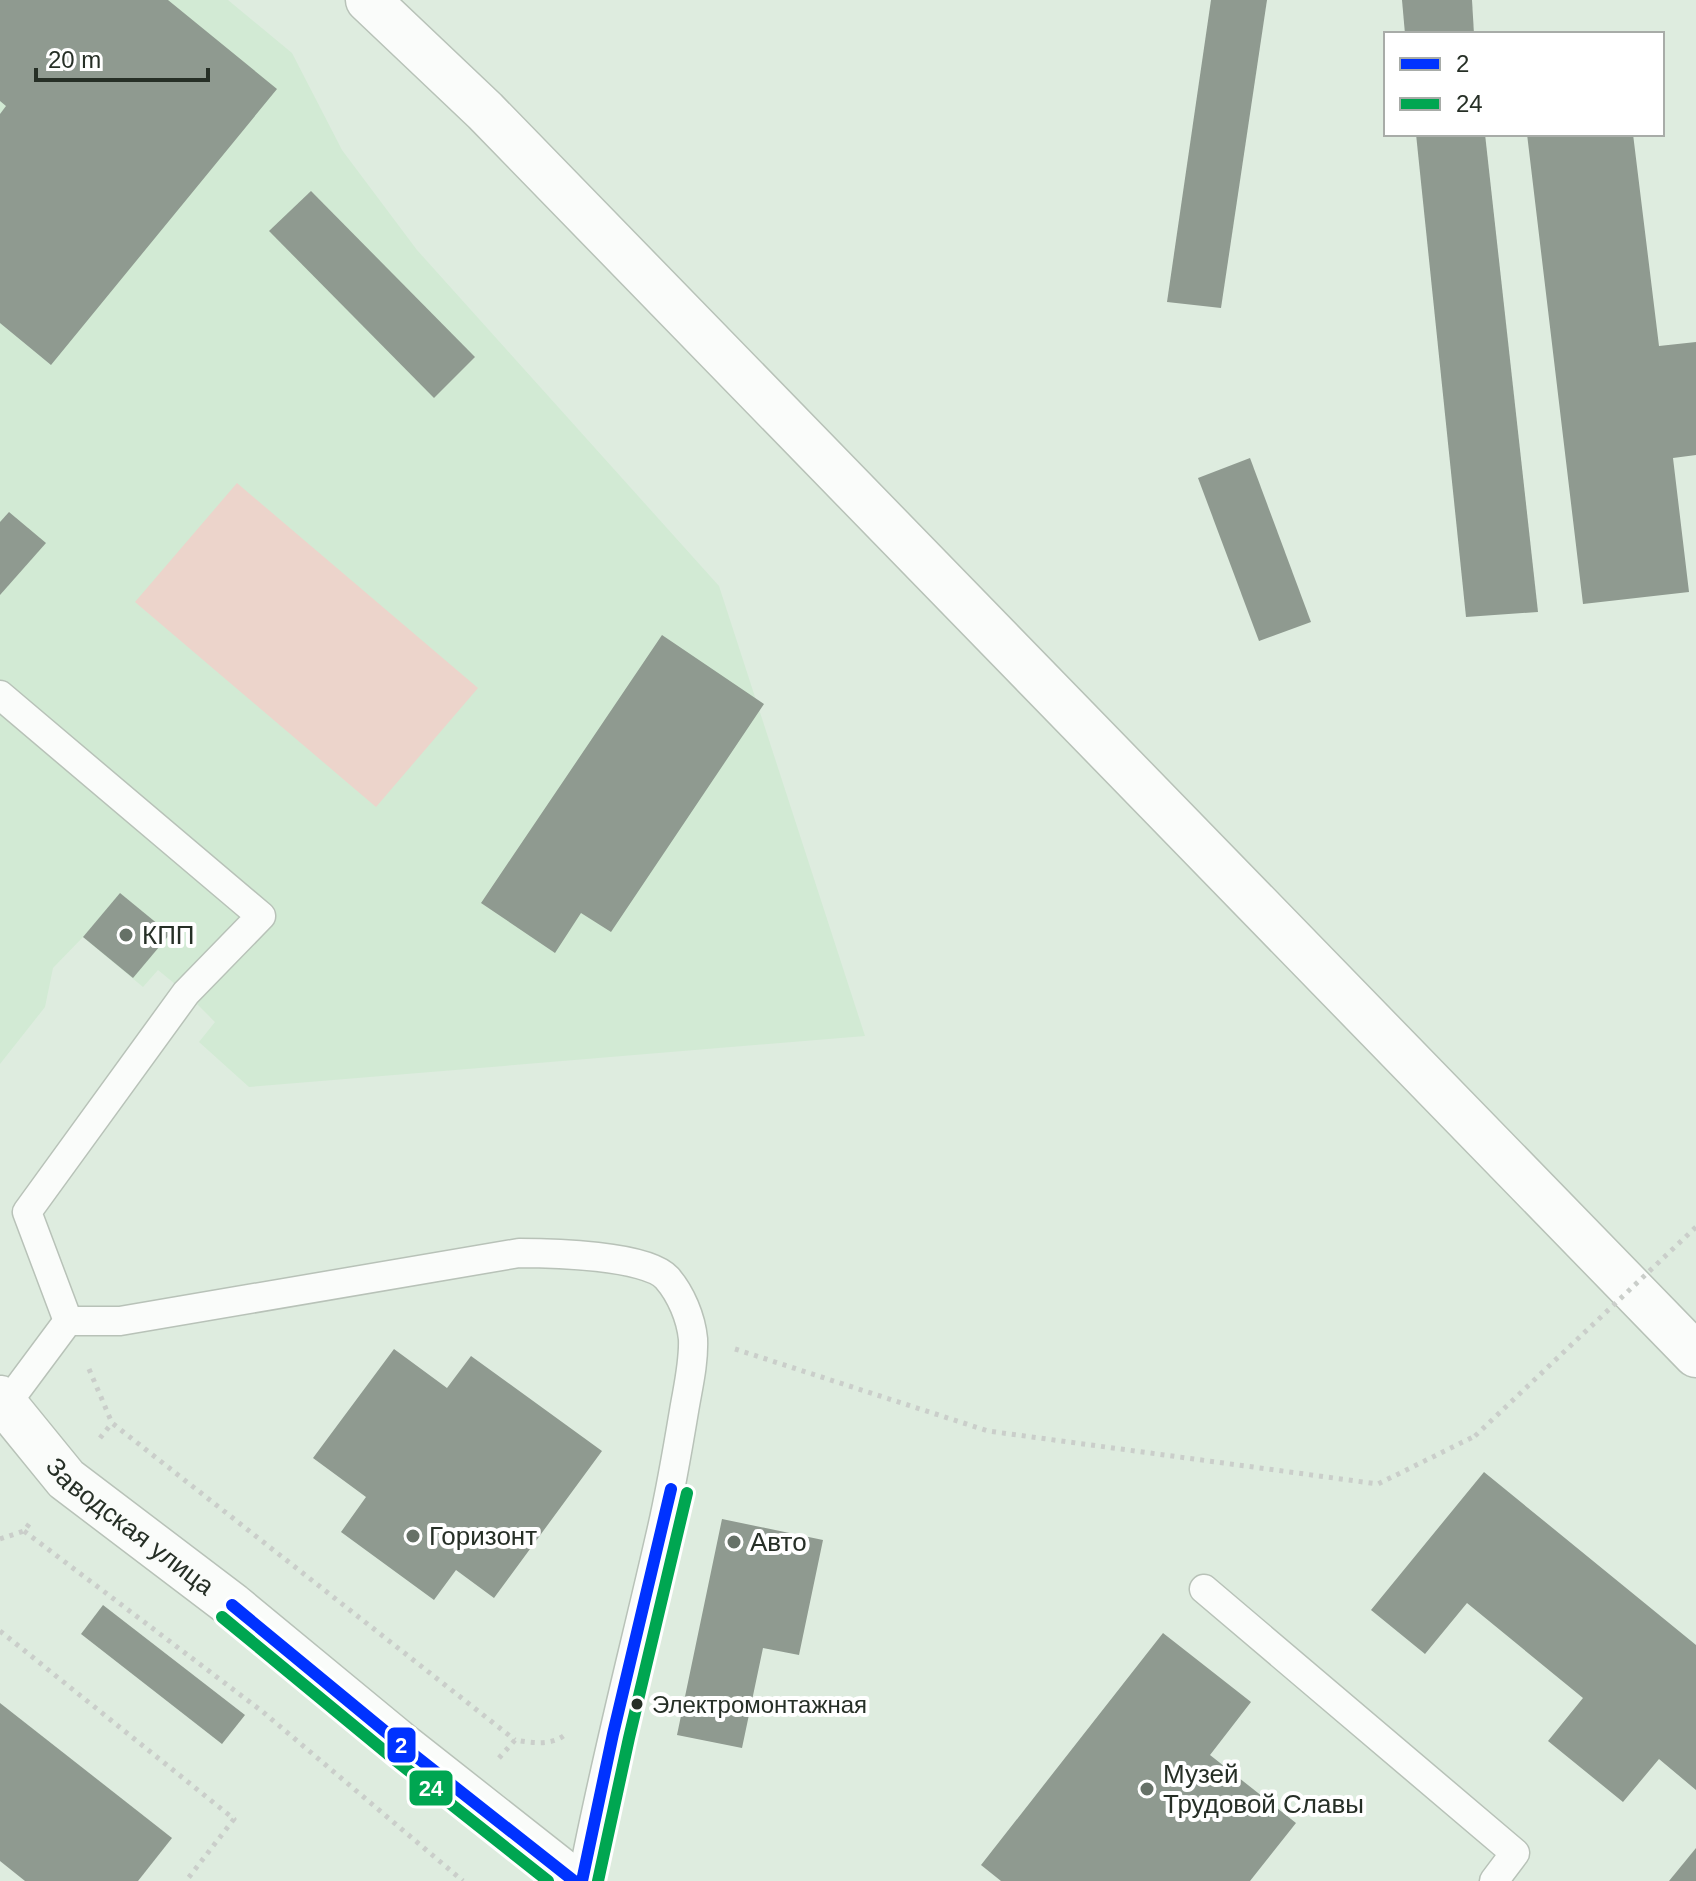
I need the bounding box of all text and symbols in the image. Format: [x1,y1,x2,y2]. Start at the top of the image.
scale bar [36,32,208,82]
legend [1384,32,1664,136]
text: 20 m [48,46,101,73]
text: 2 [1456,50,1469,77]
text: 24 [1456,90,1483,117]
place label: КПП [142,920,195,950]
marker: КПП [117,926,135,944]
street label: Заводская улица [40,1452,220,1601]
place label: Горизонт [429,1521,537,1551]
marker: Горизонт [404,1527,422,1545]
place label: Авто [750,1527,807,1557]
marker: Авто [725,1533,743,1551]
place label: Электромонтажная [652,1691,867,1718]
marker: Электромонтажная [629,1696,645,1712]
line badge: 2 [386,1726,417,1764]
text: 2 [395,1733,407,1758]
place label: Музей Трудовой Славы [1163,1759,1364,1819]
line badge: 24 [408,1769,454,1807]
text: 24 [419,1776,444,1801]
marker: Музей Трудовой Славы [1138,1780,1156,1798]

